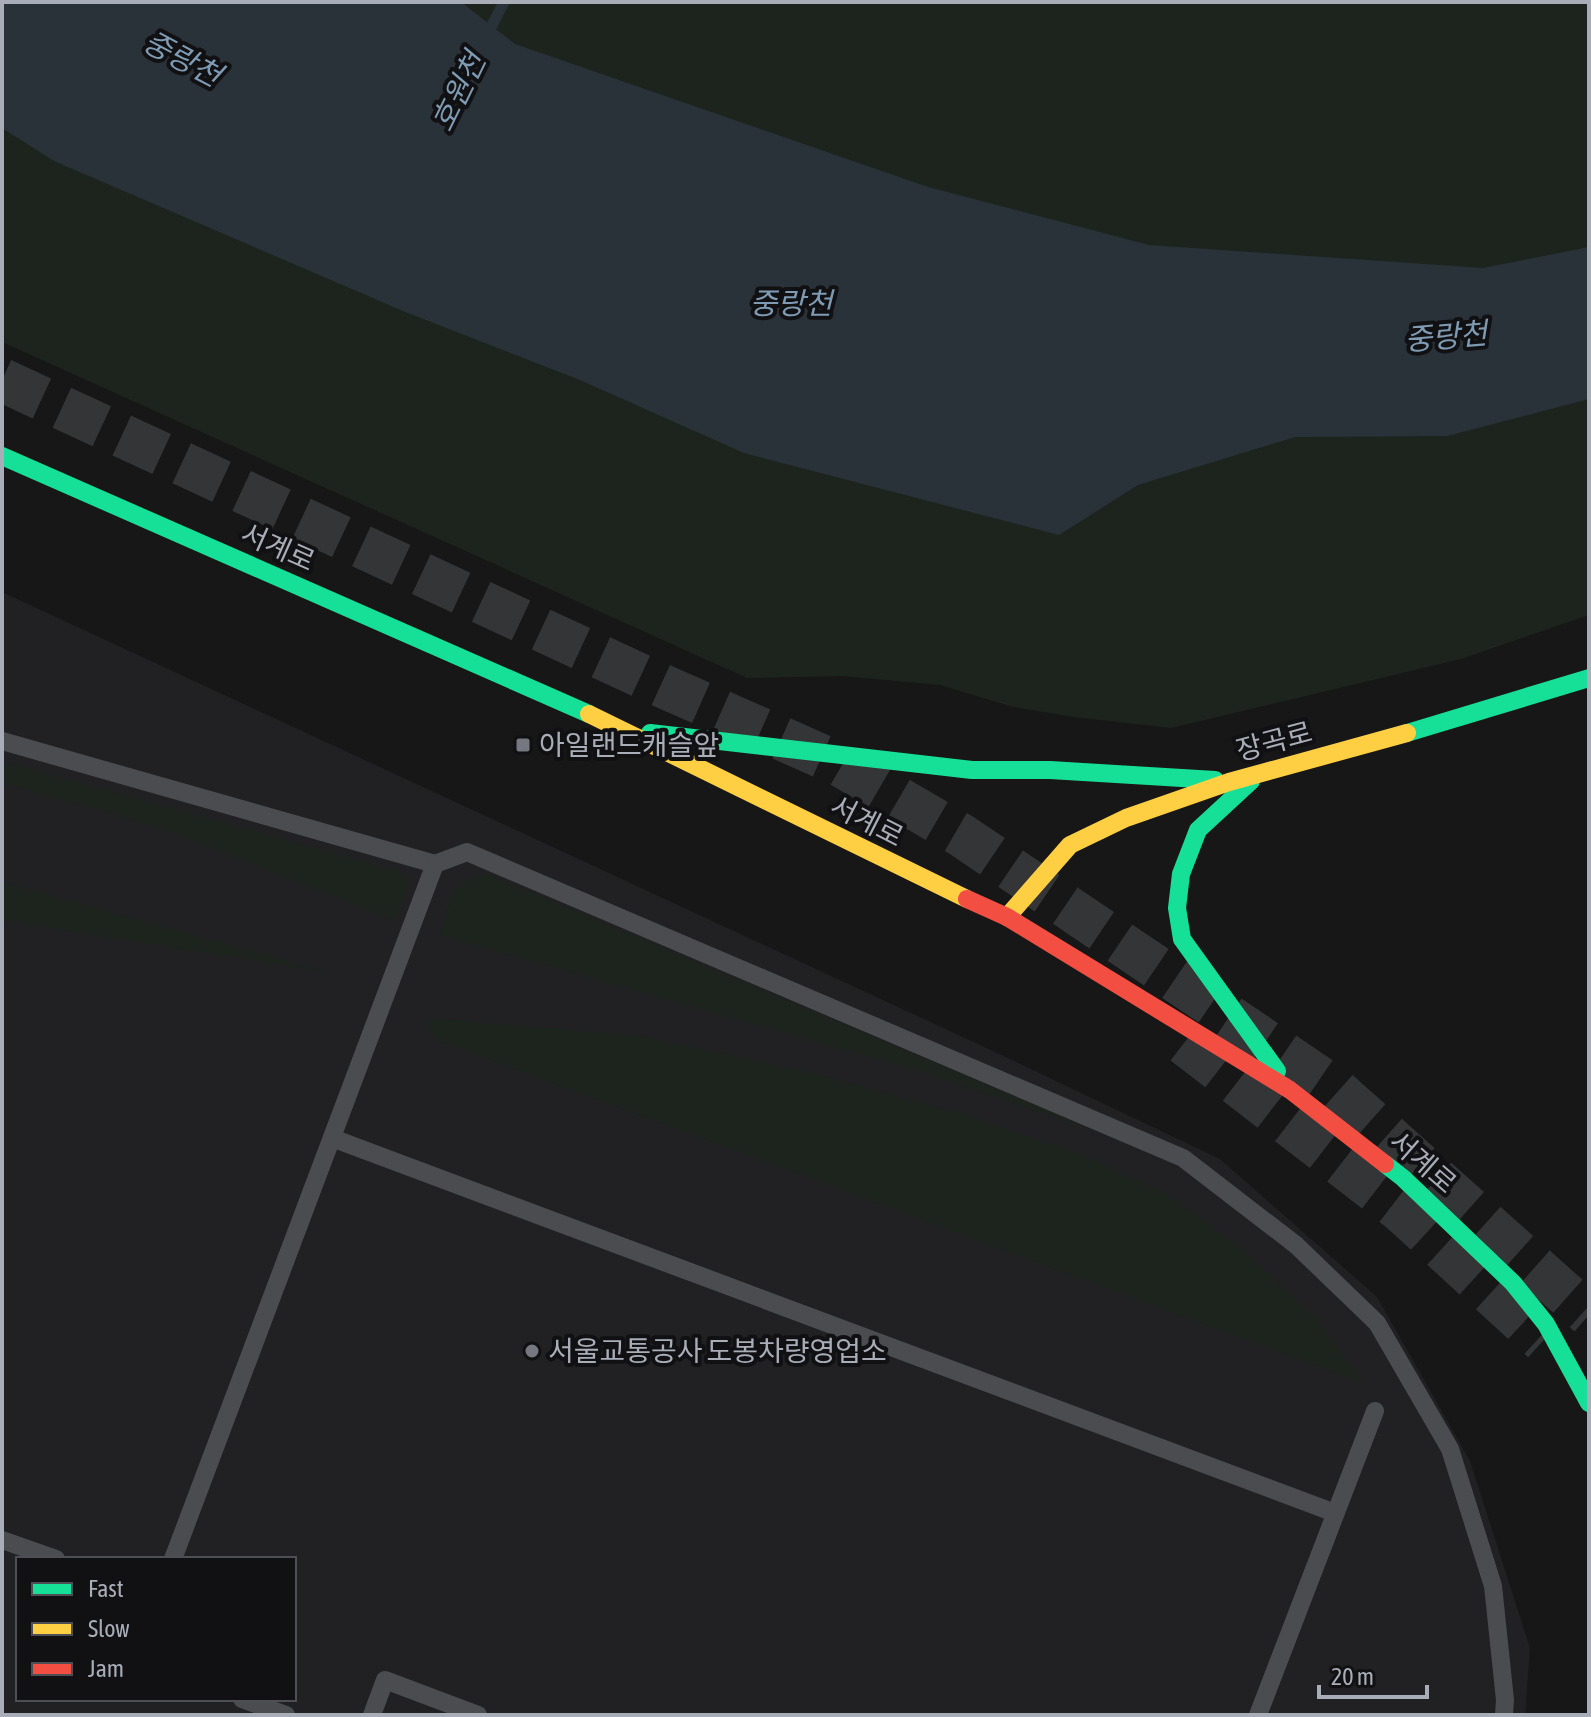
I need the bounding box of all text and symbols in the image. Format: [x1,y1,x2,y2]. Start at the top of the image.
water label: 중랑천 [138,24,230,94]
water label: 호원천 [425,44,493,136]
water label: 중랑천 [750,286,836,320]
water label: 중랑천 [1403,315,1492,357]
street label: 서계로 [236,517,320,577]
street label: 장곡로 [1233,716,1315,766]
place label: 아일랜드캐슬앞 [539,729,719,761]
marker: 아일랜드캐슬앞 [514,736,532,754]
street label: 서계로 [825,789,909,853]
street label: 서계로 [1383,1125,1463,1199]
place label: 서울교통공사 도봉차량영업소 [548,1335,887,1367]
marker: 서울교통공사 도봉차량영업소 [523,1342,541,1360]
legend [16,1557,296,1701]
text: Fast [88,1575,124,1602]
text: Slow [88,1615,130,1642]
scale bar [1319,1649,1427,1699]
text: Jam [88,1655,124,1682]
text: 20 m [1331,1663,1374,1690]

